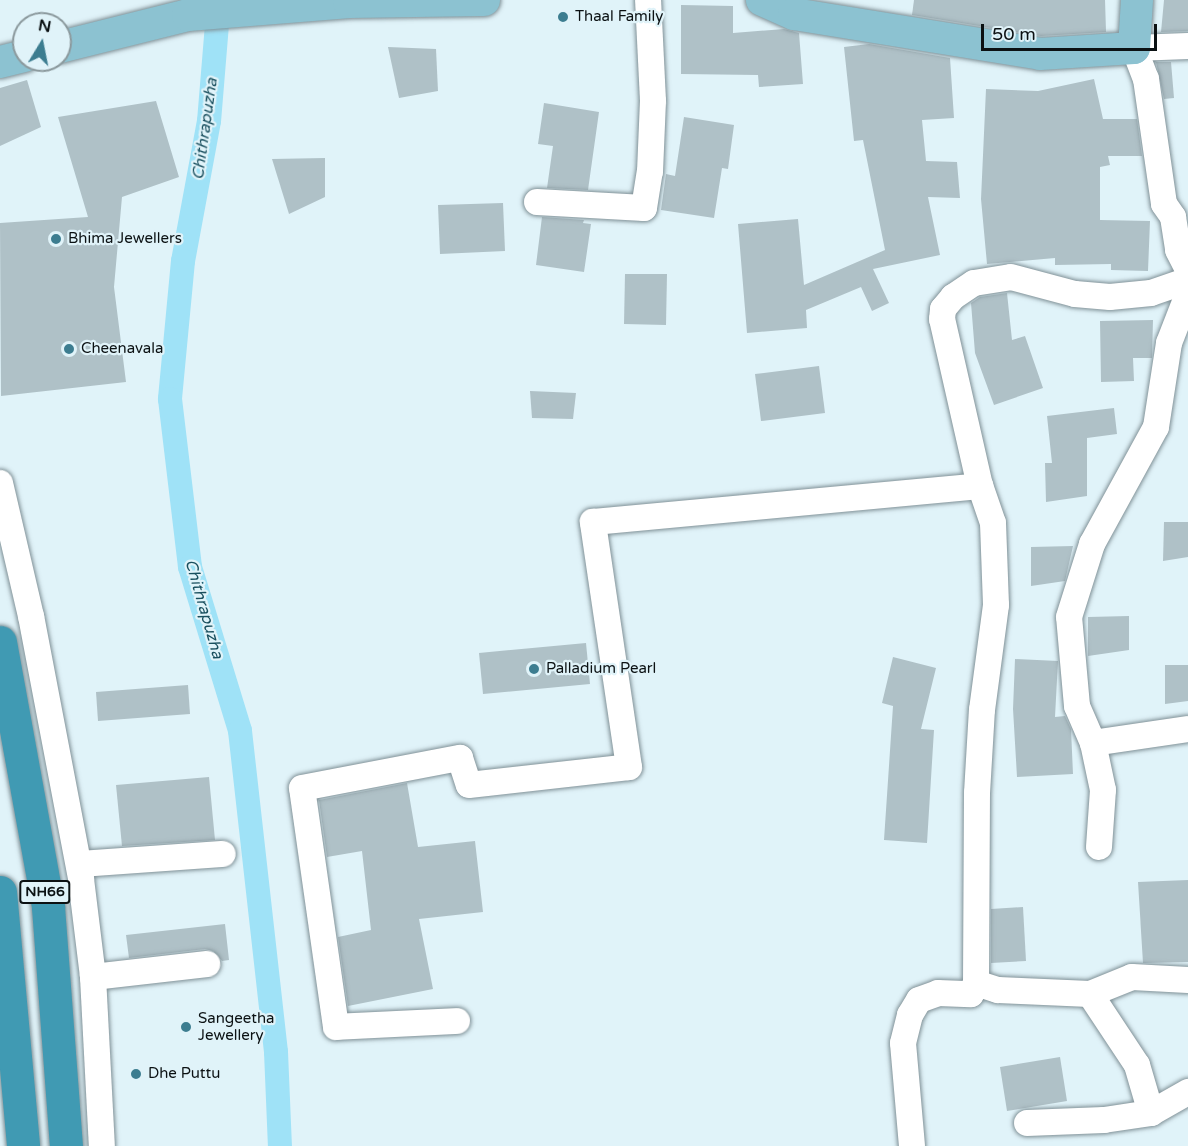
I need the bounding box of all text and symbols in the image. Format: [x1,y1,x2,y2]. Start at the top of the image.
place label: Thaal Family [575,8,663,26]
marker: Thaal Family [556,10,570,24]
north arrow [12,12,72,72]
scale bar [984,12,1160,50]
text: N [37,15,53,37]
text: 50 m [992,23,1036,45]
water label: Chithrapuzha [188,77,222,181]
place label: Bhima Jewellers [68,230,182,248]
marker: Bhima Jewellers [49,232,63,246]
place label: Cheenavala [81,340,163,358]
marker: Cheenavala [62,342,76,356]
water label: Chithrapuzha [181,557,227,661]
place label: Palladium Pearl [546,660,656,678]
marker: Palladium Pearl [527,662,541,676]
road number: NH66 [18,881,72,903]
place label: Sangeetha Jewellery [198,1009,275,1044]
marker: Sangeetha Jewellery [179,1020,193,1034]
place label: Dhe Puttu [148,1065,220,1083]
marker: Dhe Puttu [129,1067,143,1081]

